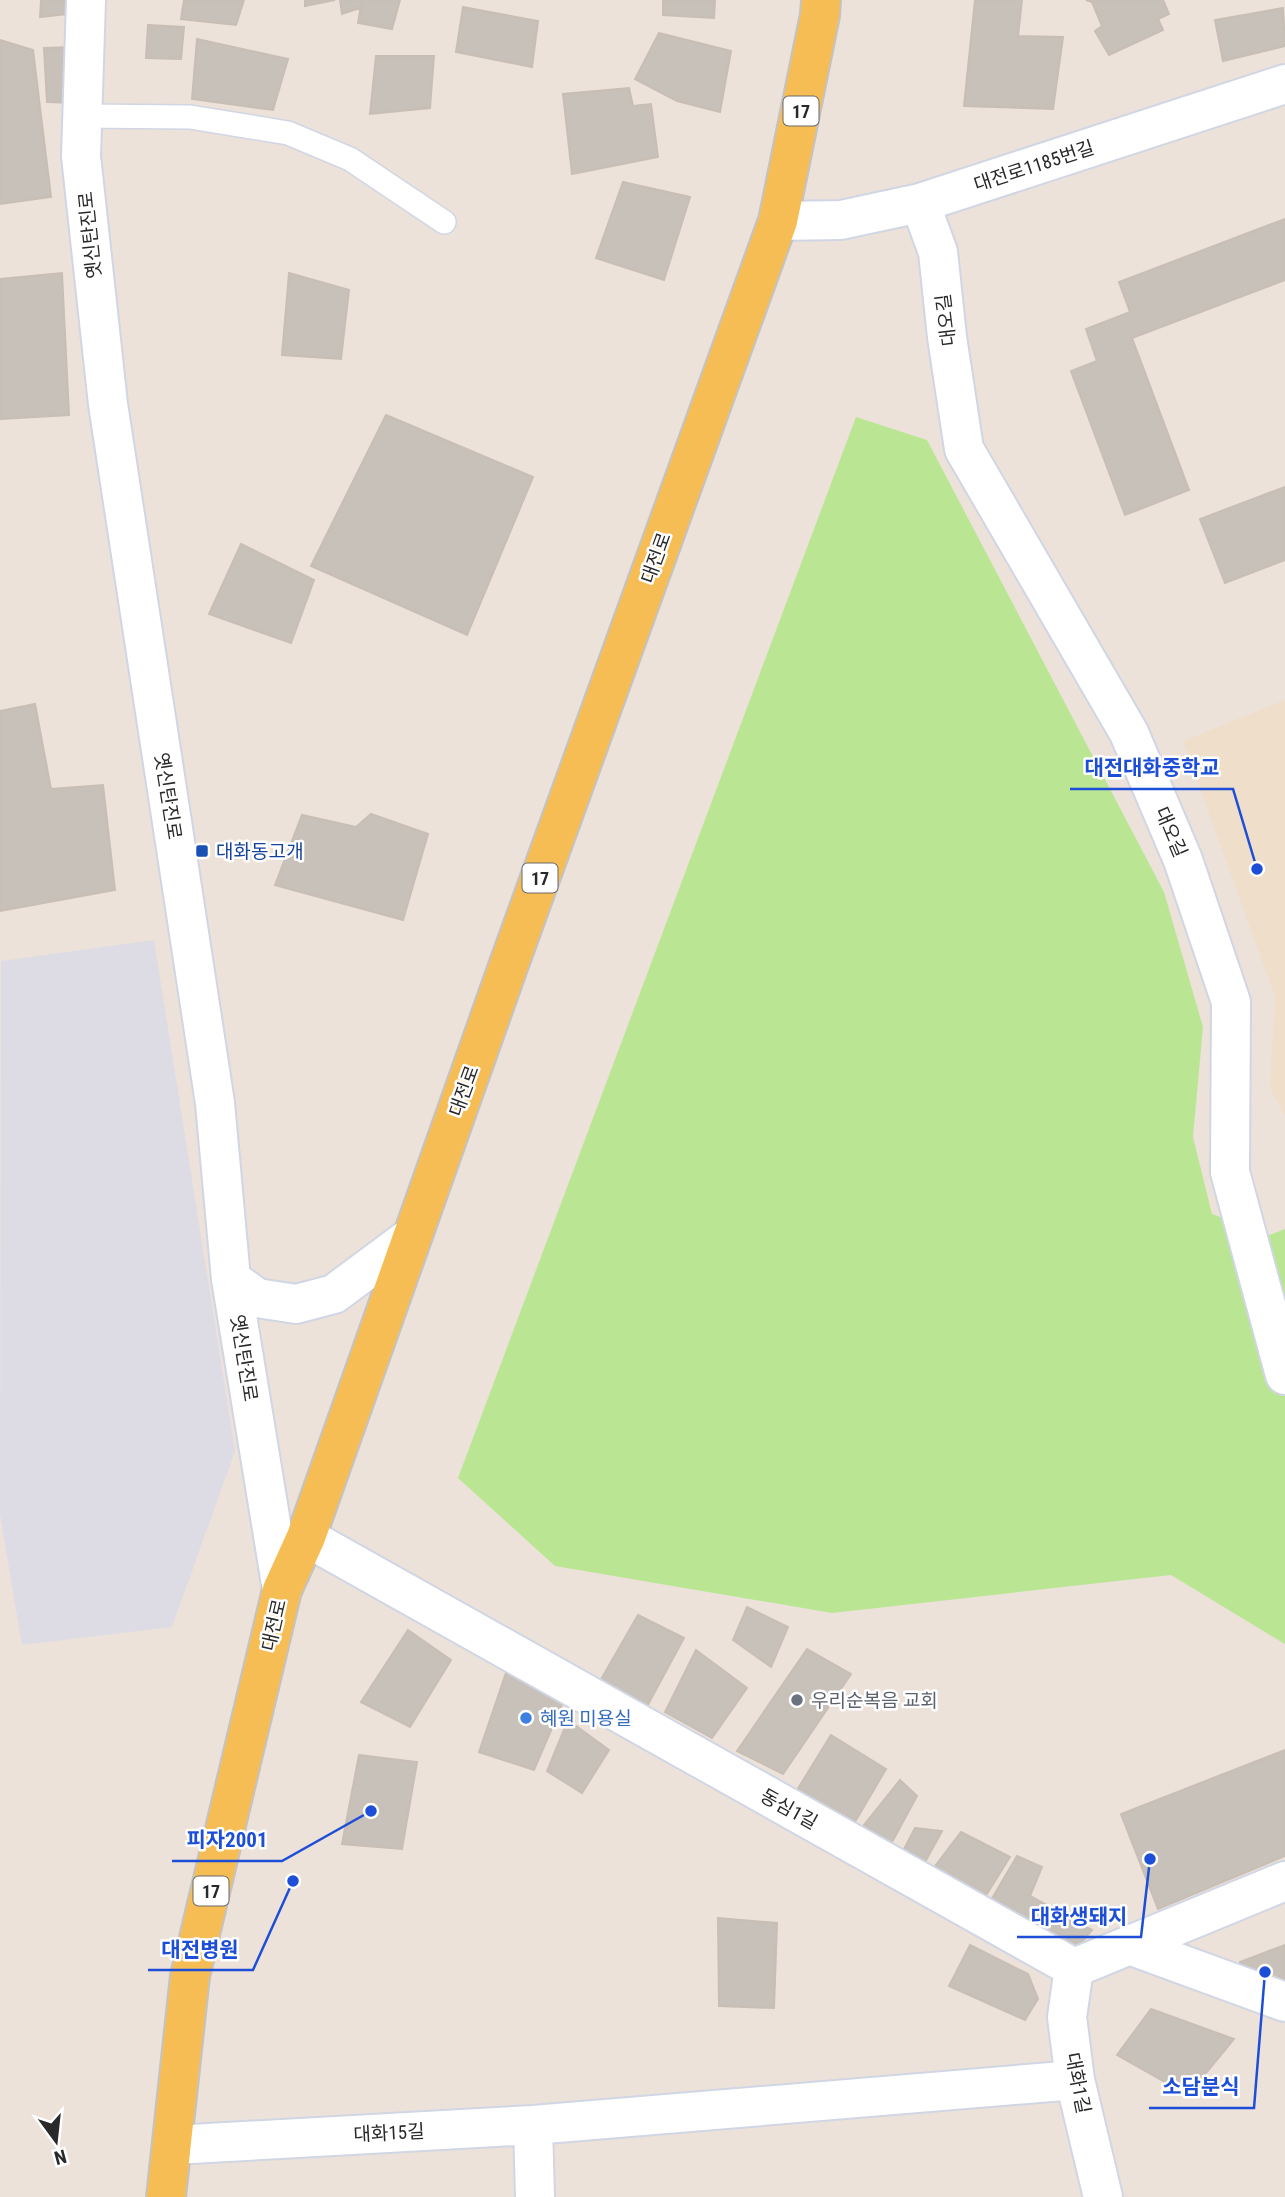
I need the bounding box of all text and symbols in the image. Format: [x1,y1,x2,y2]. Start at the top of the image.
road number: 17 [784,96,818,126]
street label: 대전로1185번길 [971,136,1097,196]
street label: 옛신탄진로 [74,190,106,280]
street label: 대오길 [931,293,961,347]
street label: 대전로 [636,529,676,587]
callout: 대전대화중학교 [1070,747,1233,789]
street label: 옛신탄진로 [150,751,186,841]
text: 대전대화중학교 [1084,756,1220,780]
street label: 대오길 [1150,803,1192,861]
place label: 대화동고개 [216,840,303,863]
marker: 대화동고개 [194,843,210,859]
road number: 17 [522,864,558,892]
street label: 대전로 [444,1062,484,1120]
street label: 옛신탄진로 [226,1313,262,1403]
street label: 대전로 [257,1597,291,1653]
place label: 우리순복음 교회 [811,1689,938,1712]
marker: 우리순복음 교회 [789,1692,805,1708]
place label: 혜원 미용실 [540,1707,632,1730]
marker: 혜원 미용실 [518,1710,534,1726]
street label: 동심1길 [756,1784,822,1834]
callout: 피자2001 [172,1819,282,1861]
text: 피자2001 [186,1828,268,1852]
road number: 17 [194,1877,228,1906]
callout: 대화생돼지 [1017,1895,1141,1937]
text: 대화생돼지 [1031,1905,1127,1929]
callout: 대전병원 [148,1928,253,1970]
text: 대전병원 [161,1938,239,1962]
street label: 대화1길 [1061,2050,1095,2116]
callout: 소담분식 [1149,2066,1254,2108]
text: 소담분식 [1162,2075,1240,2099]
north arrow [21,2106,91,2176]
street label: 대화15길 [353,2120,425,2146]
text: N [52,2144,69,2170]

